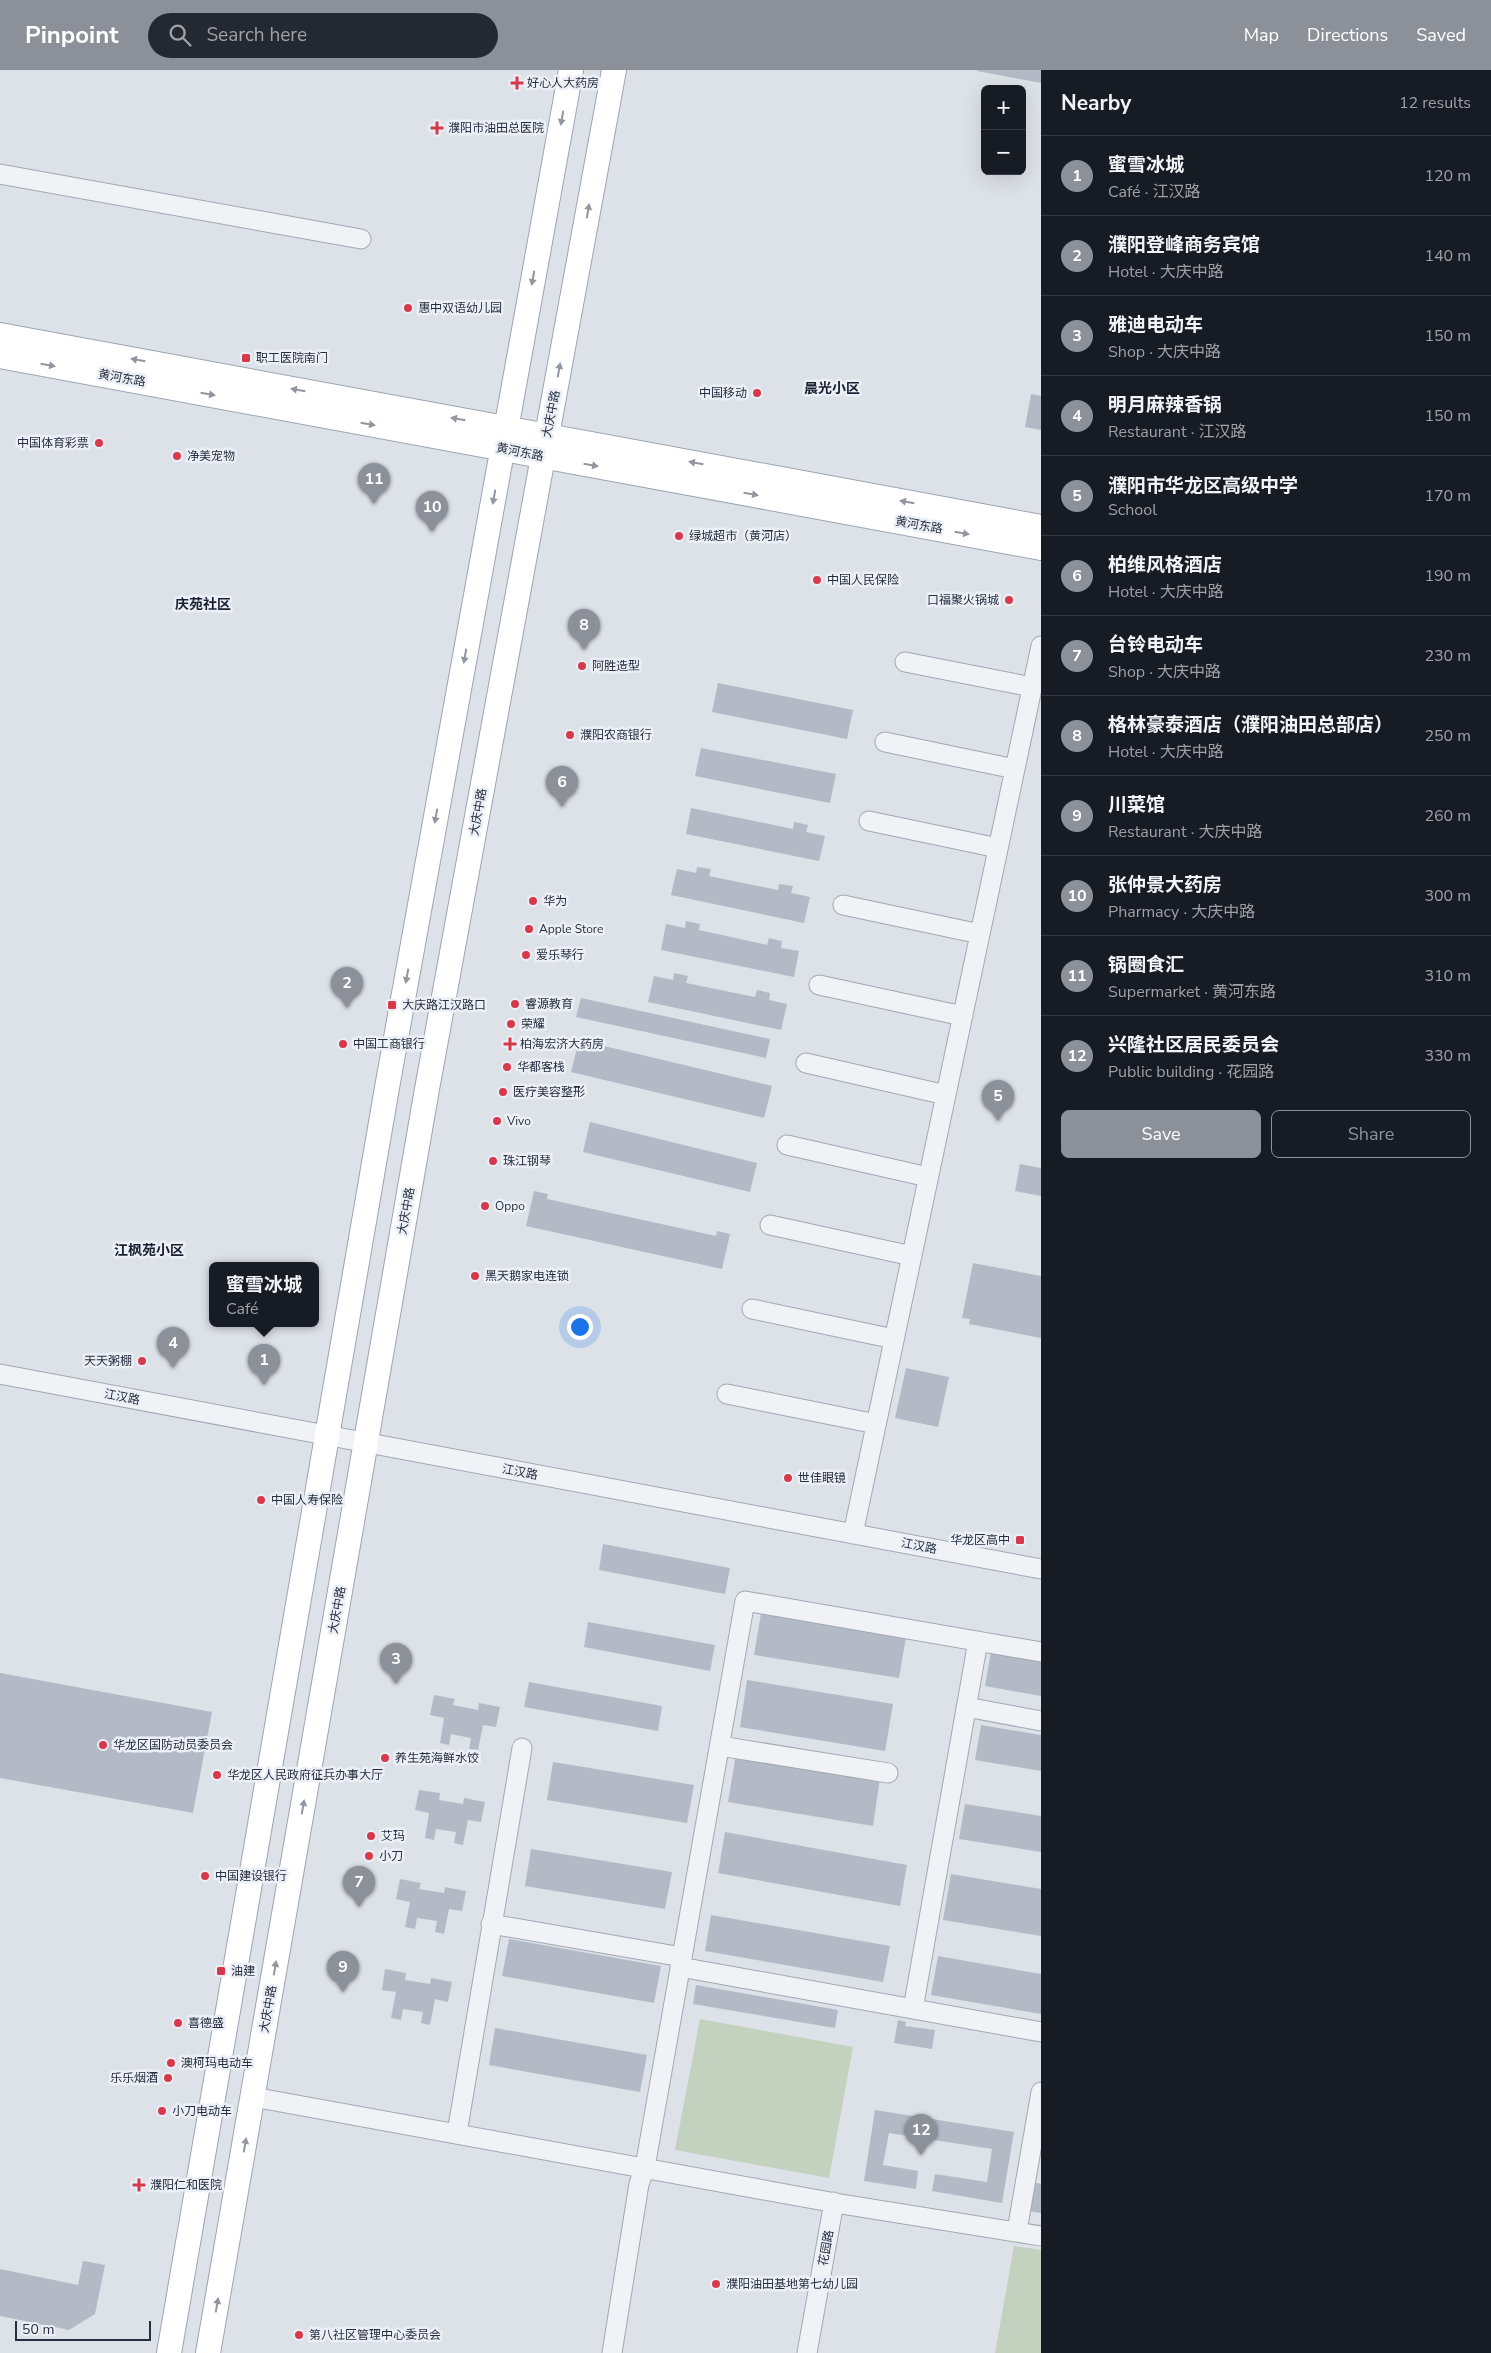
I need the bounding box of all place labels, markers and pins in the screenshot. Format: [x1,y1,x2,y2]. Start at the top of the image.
place label: 好心人大药房 [527,75,599,91]
marker: 好心人大药房 [511,77,523,89]
place label: 濮阳市油田总医院 [448,120,544,136]
marker: 濮阳市油田总医院 [430,121,444,135]
place label: 惠中双语幼儿园 [418,300,502,316]
marker: 惠中双语幼儿园 [402,302,414,314]
place label: 职工医院南门 [256,350,328,366]
marker: 职工医院南门 [240,352,252,364]
place label: 中国移动 [699,385,747,401]
marker: 中国移动 [751,387,763,399]
place label: 中国体育彩票 [17,435,89,451]
marker: 中国体育彩票 [93,437,105,449]
place label: 净美宠物 [187,448,235,464]
marker: 净美宠物 [171,450,183,462]
pin: 11 [358,463,390,504]
pin: 10 [416,491,448,532]
place label: 绿城超市（黄河店） [689,528,797,544]
marker: 绿城超市（黄河店） [673,530,685,542]
place label: 中国人民保险 [827,572,899,588]
marker: 中国人民保险 [811,574,823,586]
place label: 口福聚火锅城 [927,592,999,608]
marker: 口福聚火锅城 [1003,594,1015,606]
pin: 8 [568,609,600,650]
place label: 阿胜造型 [592,658,640,674]
marker: 阿胜造型 [576,660,588,672]
place label: 濮阳农商银行 [580,727,652,743]
marker: 濮阳农商银行 [564,729,576,741]
pin: 6 [546,766,578,807]
place label: 华为 [543,893,567,909]
marker: 华为 [527,895,539,907]
place label: Apple Store [539,921,603,937]
marker: Apple Store [523,923,535,935]
place label: 爱乐琴行 [536,947,584,963]
marker: 爱乐琴行 [520,949,532,961]
pin: 2 [331,967,363,1008]
place label: 睿源教育 [525,996,573,1012]
place label: 大庆路江汉路口 [402,997,486,1013]
marker: 睿源教育 [509,998,521,1010]
marker: 大庆路江汉路口 [386,999,398,1011]
place label: 荣耀 [521,1016,545,1032]
marker: 荣耀 [505,1018,517,1030]
place label: 中国工商银行 [353,1036,425,1052]
place label: 柏海宏济大药房 [520,1036,604,1052]
marker: 中国工商银行 [337,1038,349,1050]
marker: 柏海宏济大药房 [504,1038,516,1050]
place label: 华都客栈 [517,1059,565,1075]
marker: 华都客栈 [501,1061,513,1073]
pin: 5 [982,1080,1014,1121]
place label: 医疗美容整形 [513,1084,585,1100]
marker: 医疗美容整形 [497,1086,509,1098]
place label: Vivo [506,1113,531,1129]
marker: Vivo [491,1115,503,1127]
place label: 珠江钢琴 [503,1153,551,1169]
marker: 珠江钢琴 [487,1155,499,1167]
place label: Oppo [495,1198,525,1214]
marker: Oppo [479,1200,491,1212]
place label: 黑天鹅家电连锁 [485,1268,569,1284]
marker: 黑天鹅家电连锁 [469,1270,481,1282]
pin: 4 [157,1327,189,1368]
pin: 1 [248,1344,280,1385]
place label: 天天粥棚 [84,1353,132,1369]
marker: 天天粥棚 [136,1355,148,1367]
place label: 世佳眼镜 [798,1470,846,1486]
marker: 世佳眼镜 [782,1472,794,1484]
place label: 中国人寿保险 [271,1492,343,1508]
marker: 中国人寿保险 [255,1494,267,1506]
place label: 华龙区高中 [950,1532,1010,1548]
marker: 华龙区高中 [1014,1534,1026,1546]
pin: 3 [380,1643,412,1684]
place label: 华龙区国防动员委员会 [113,1737,233,1753]
marker: 华龙区国防动员委员会 [97,1739,109,1751]
place label: 养生苑海鲜水饺 [395,1750,479,1766]
marker: 养生苑海鲜水饺 [379,1752,391,1764]
place label: 华龙区人民政府征兵办事大厅 [227,1767,383,1783]
marker: 华龙区人民政府征兵办事大厅 [211,1769,223,1781]
place label: 艾玛 [381,1828,405,1844]
marker: 艾玛 [365,1830,377,1842]
place label: 小刀 [379,1848,403,1864]
marker: 小刀 [363,1850,375,1862]
pin: 7 [343,1866,375,1907]
place label: 中国建设银行 [215,1868,287,1884]
marker: 中国建设银行 [199,1870,211,1882]
pin: 9 [327,1951,359,1992]
place label: 油建 [231,1963,255,1979]
marker: 油建 [215,1965,227,1977]
place label: 喜德盛 [188,2015,224,2031]
marker: 喜德盛 [172,2017,184,2029]
place label: 澳柯玛电动车 [181,2055,253,2071]
marker: 澳柯玛电动车 [165,2057,177,2069]
place label: 乐乐烟酒 [110,2070,158,2086]
marker: 乐乐烟酒 [162,2072,174,2084]
place label: 小刀电动车 [172,2103,232,2119]
marker: 小刀电动车 [156,2105,168,2117]
pin: 12 [905,2114,937,2155]
place label: 濮阳仁和医院 [150,2177,222,2193]
marker: 濮阳仁和医院 [132,2178,146,2192]
place label: 濮阳油田基地第七幼儿园 [726,2276,858,2292]
marker: 濮阳油田基地第七幼儿园 [710,2278,722,2290]
place label: 第八社区管理中心委员会 [309,2327,441,2343]
marker: 第八社区管理中心委员会 [293,2329,305,2341]

